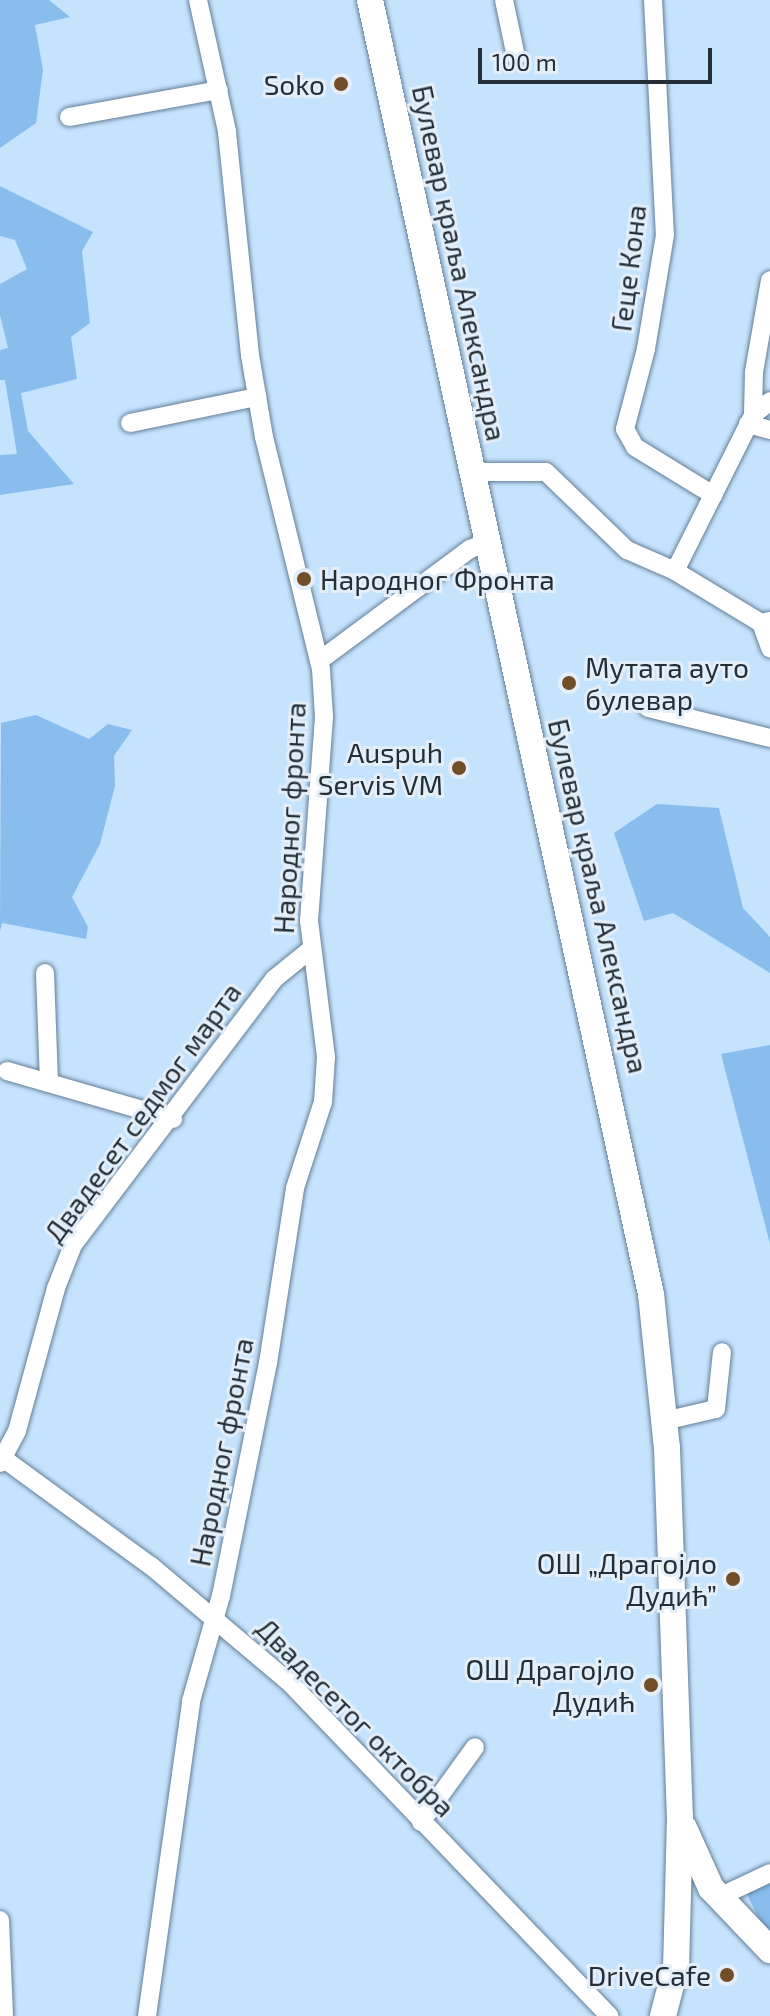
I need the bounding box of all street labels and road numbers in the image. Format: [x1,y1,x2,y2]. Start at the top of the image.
street label: Булевар краља Александра [406,82,514,444]
street label: Геце Кона [604,203,652,333]
street label: Народног фронта [266,701,312,935]
street label: Булевар краља Александра [542,715,656,1077]
street label: Двадесет седмог марта [37,976,247,1248]
street label: Народног фронта [182,1335,260,1569]
street label: Двадесетог октобра [250,1611,462,1823]

